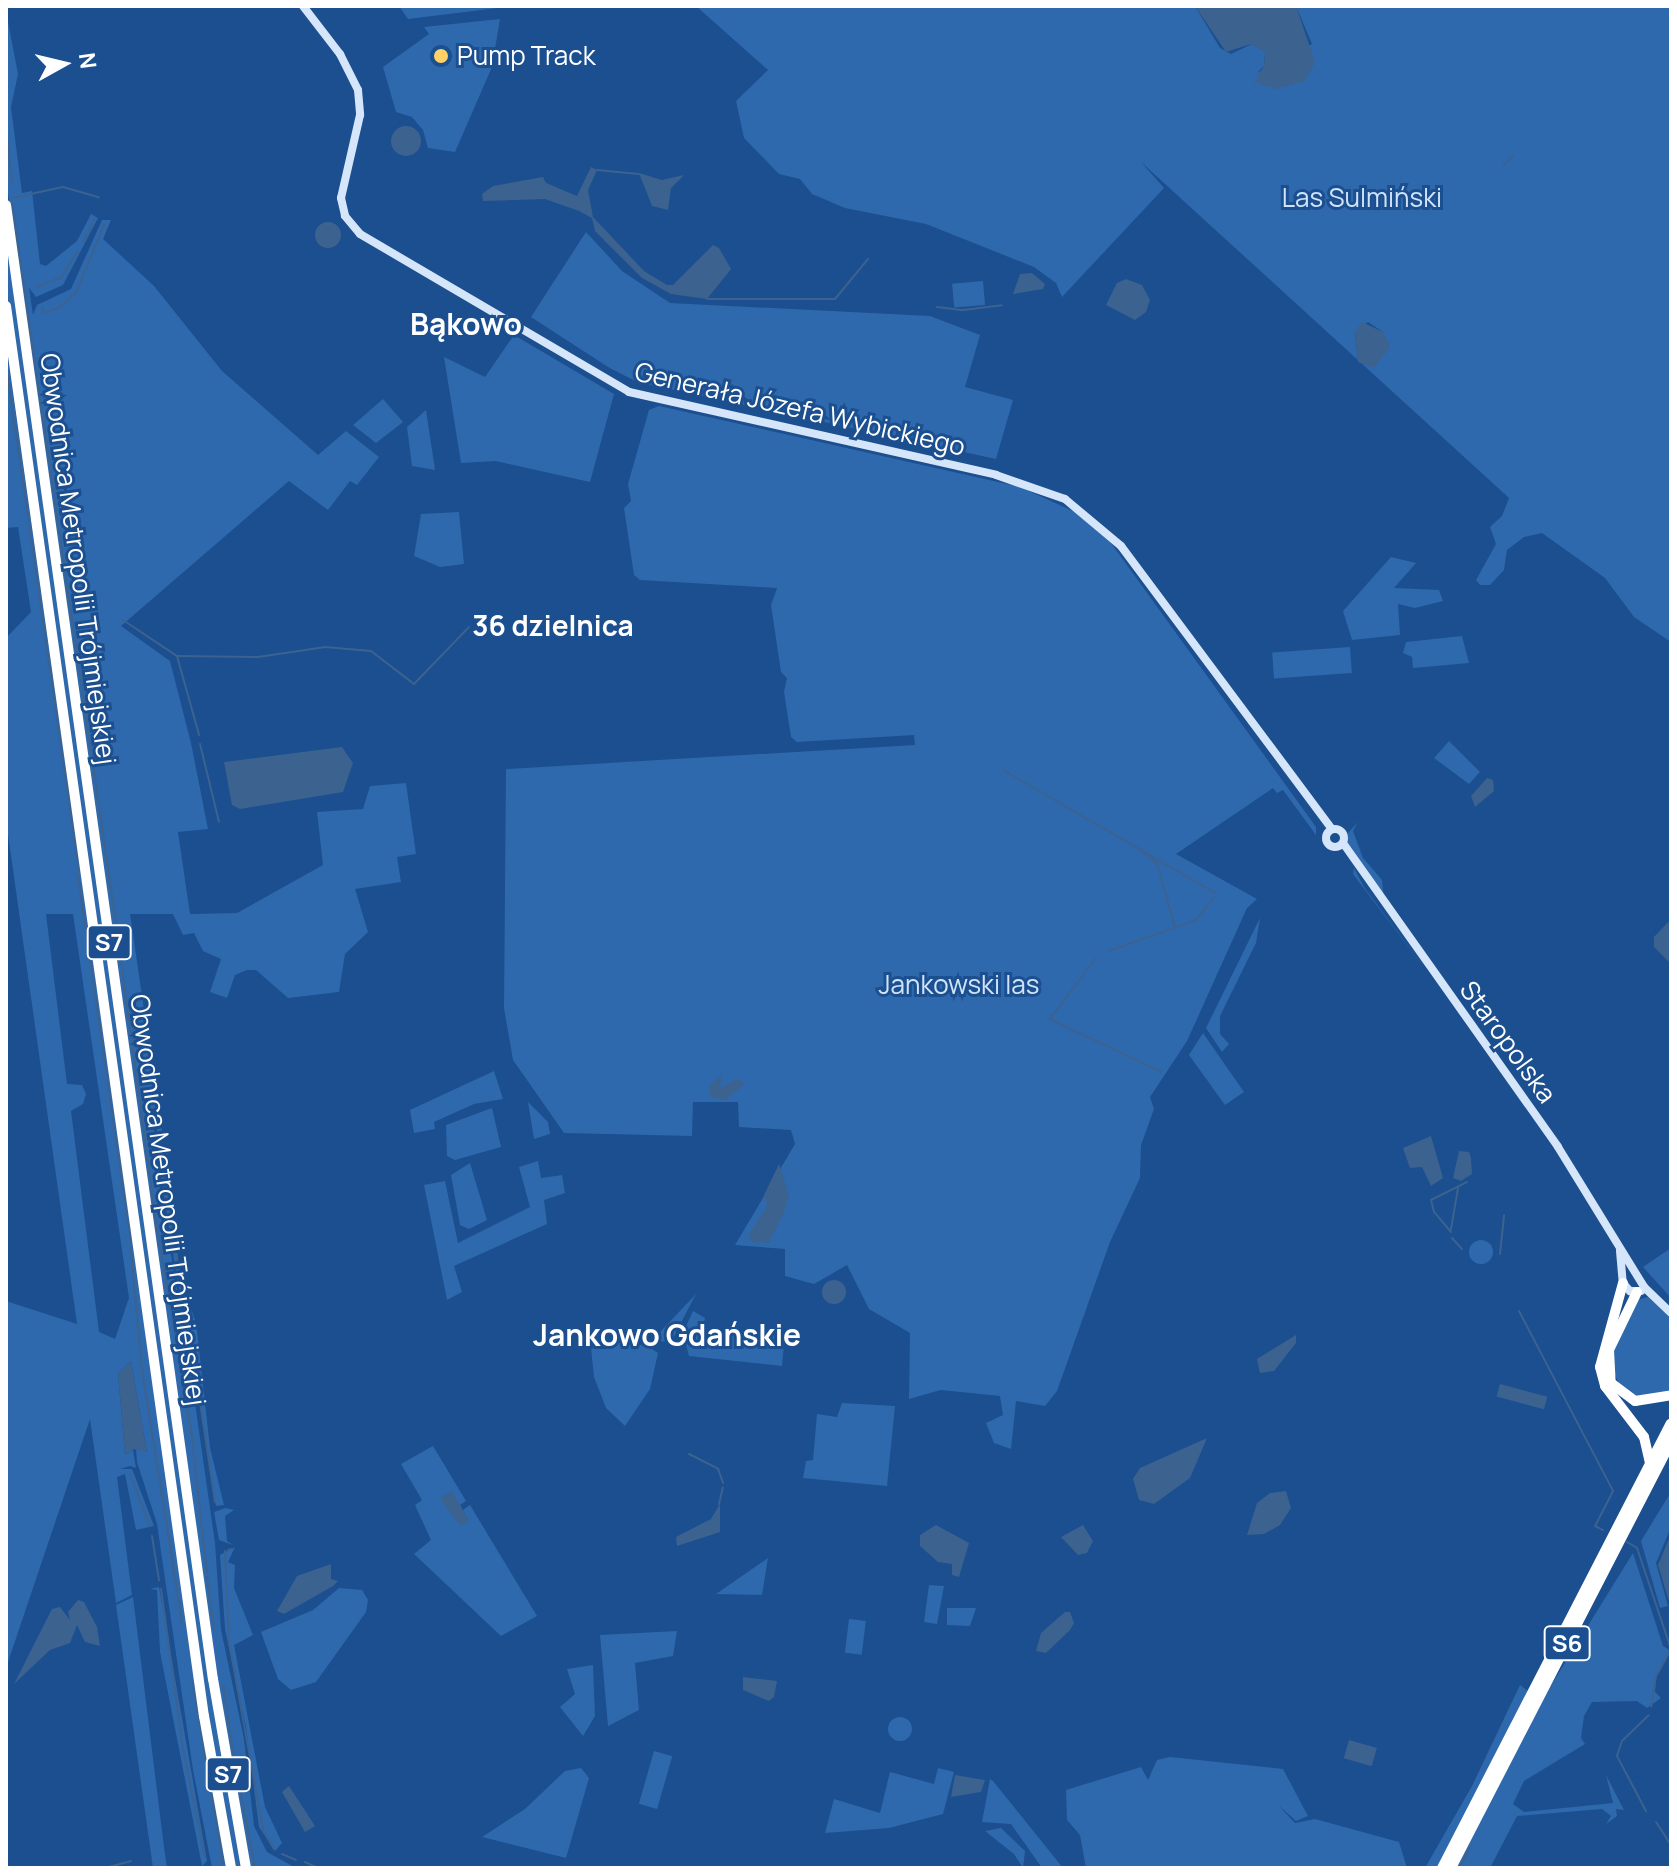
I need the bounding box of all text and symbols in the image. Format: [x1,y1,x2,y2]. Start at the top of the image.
north arrow [24,24,104,104]
place label: Pump Track [457,40,596,72]
marker: Pump Track [432,47,450,65]
text: N [72,51,104,71]
park label: Las Sulmiński [1282,182,1442,214]
district label: Bąkowo [410,306,522,342]
street label: Obwodnica Metropolii Trójmiejskiej [34,351,122,767]
street label: Generała Józefa Wybickiego [632,356,968,462]
district label: 36 dzielnica [472,608,634,642]
road number: S7 [85,922,133,962]
park label: Jankowski las [879,969,1039,1001]
street label: Staropolska [1453,975,1563,1109]
street label: Obwodnica Metropolii Trójmiejskiej [124,992,212,1408]
district label: Jankowo Gdańskie [533,1317,801,1353]
road number: S6 [1543,1623,1591,1663]
road number: S7 [204,1754,252,1794]

